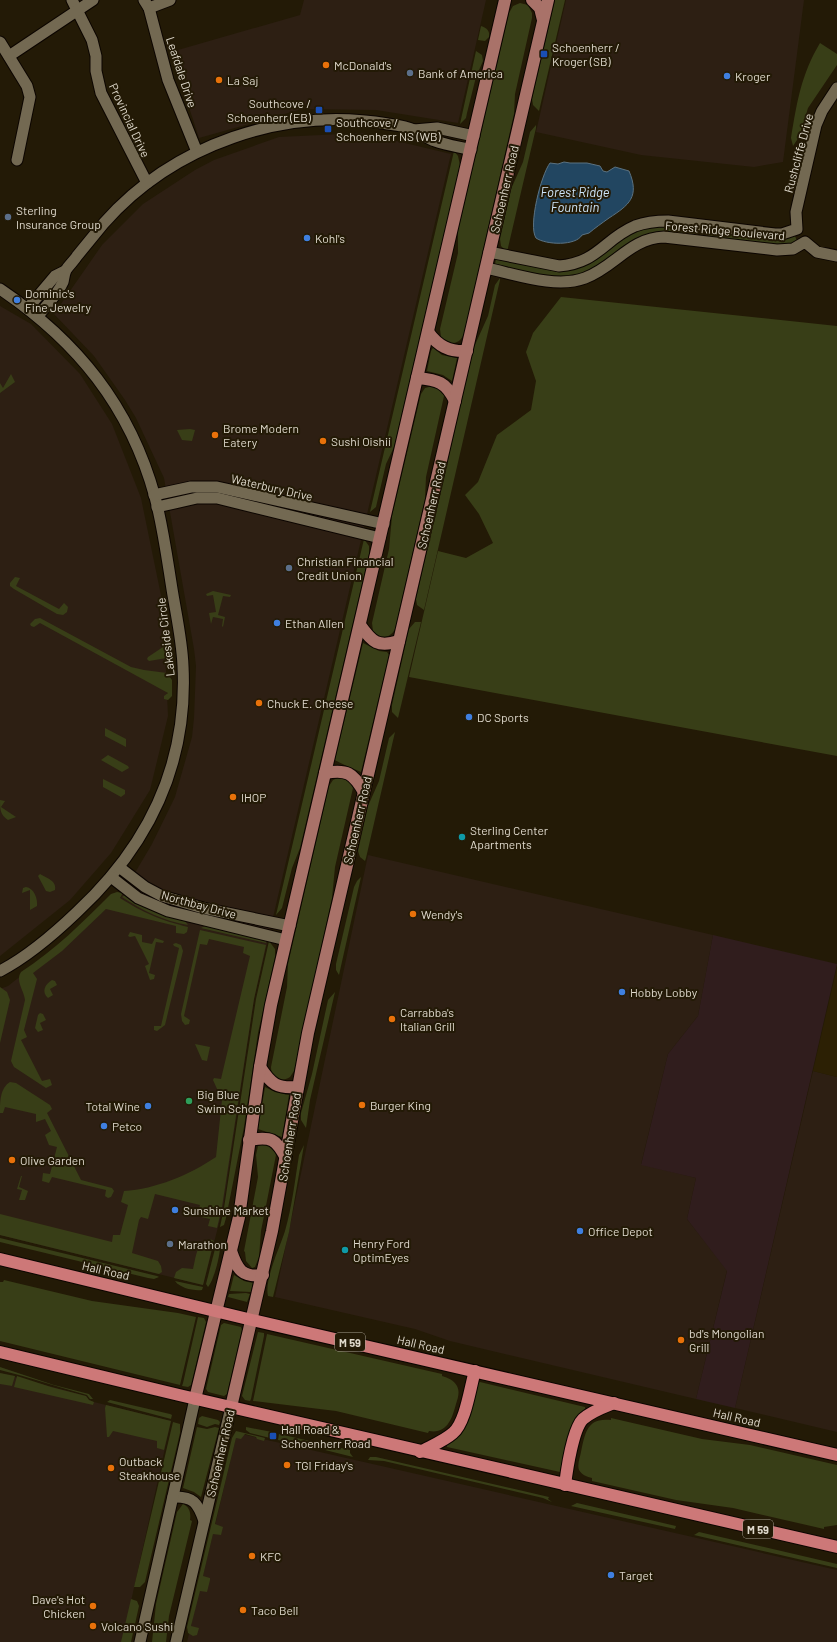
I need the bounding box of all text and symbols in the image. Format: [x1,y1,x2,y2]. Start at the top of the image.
street label: Leafdale Drive [164,35,200,109]
place label: Schoenherr / Kroger (SB) [552,40,620,68]
marker: Schoenherr / Kroger (SB) [539,49,549,59]
place label: McDonald's [334,58,392,72]
marker: McDonald's [321,60,331,70]
place label: Bank of America [418,66,503,80]
marker: Bank of America [405,68,415,78]
place label: Kroger [735,69,771,83]
marker: Kroger [722,71,732,81]
place label: La Saj [227,73,258,87]
marker: La Saj [214,75,224,85]
street label: Provincial Drive [107,81,153,159]
place label: Southcove / Schoenherr (EB) [227,96,312,124]
marker: Southcove / Schoenherr (EB) [314,105,324,115]
street label: Rushcliffe Drive [781,112,815,194]
place label: Southcove / Schoenherr NS (WB) [336,115,441,143]
marker: Southcove / Schoenherr NS (WB) [323,124,333,134]
street label: Schoenherr Road [487,144,521,234]
water label: Forest Ridge Fountain [540,184,610,215]
place label: Sterling Insurance Group [16,203,101,231]
marker: Sterling Insurance Group [3,212,13,222]
street label: Forest Ridge Boulevard [665,218,785,242]
place label: Kohl's [315,231,345,245]
marker: Kohl's [302,233,312,243]
place label: Dominic's Fine Jewelry [25,286,92,314]
marker: Dominic's Fine Jewelry [12,295,22,305]
place label: Brome Modern Eatery [223,421,299,449]
marker: Brome Modern Eatery [210,430,220,440]
place label: Sushi Oishii [331,434,391,448]
marker: Sushi Oishii [318,436,328,446]
street label: Schoenherr Road [414,460,448,550]
street label: Waterbury Drive [230,471,314,503]
place label: Christian Financial Credit Union [297,554,393,582]
marker: Christian Financial Credit Union [284,563,294,573]
street label: Lakeside Circle [153,597,177,677]
place label: Ethan Allen [285,616,344,630]
marker: Ethan Allen [272,618,282,628]
place label: Chuck E. Cheese [267,696,353,710]
marker: Chuck E. Cheese [254,698,264,708]
place label: DC Sports [477,710,529,724]
marker: DC Sports [464,712,474,722]
street label: Schoenherr Road [340,775,374,865]
place label: IHOP [241,790,266,804]
marker: IHOP [228,792,238,802]
place label: Sterling Center Apartments [470,823,549,851]
marker: Sterling Center Apartments [457,832,467,842]
street label: Northbay Drive [160,887,238,921]
place label: Wendy's [421,907,463,921]
marker: Wendy's [408,909,418,919]
place label: Hobby Lobby [630,985,698,999]
marker: Hobby Lobby [617,987,627,997]
place label: Carrabba's Italian Grill [400,1005,455,1033]
marker: Carrabba's Italian Grill [387,1014,397,1024]
place label: Big Blue Swim School [197,1087,264,1115]
street label: Schoenherr Road [275,1092,303,1182]
marker: Big Blue Swim School [184,1096,194,1106]
place label: Burger King [370,1098,431,1112]
place label: Total Wine [86,1099,140,1113]
marker: Burger King [357,1100,367,1110]
marker: Total Wine [143,1101,153,1111]
place label: Petco [112,1119,142,1133]
marker: Petco [99,1121,109,1131]
place label: Olive Garden [20,1153,85,1167]
marker: Olive Garden [7,1155,17,1165]
place label: Sunshine Market [183,1203,269,1217]
marker: Sunshine Market [170,1205,180,1215]
place label: Office Depot [588,1224,653,1238]
marker: Office Depot [575,1226,585,1236]
place label: Henry Ford OptimEyes [353,1236,410,1264]
place label: Marathon [178,1237,227,1251]
marker: Marathon [165,1239,175,1249]
marker: Henry Ford OptimEyes [340,1245,350,1255]
street label: Hall Road [81,1258,131,1282]
place label: bd's Mongolian Grill [689,1326,764,1354]
street label: Hall Road [396,1332,446,1356]
road number: M 59 [335,1333,365,1351]
marker: bd's Mongolian Grill [676,1335,686,1345]
street label: Hall Road [712,1405,762,1429]
street label: Schoenherr Road [203,1408,237,1498]
place label: Hall Road & Schoenherr Road [281,1422,370,1450]
marker: Hall Road & Schoenherr Road [268,1431,278,1441]
place label: Outback Steakhouse [119,1454,180,1482]
place label: TGI Friday's [295,1458,354,1472]
marker: TGI Friday's [282,1460,292,1470]
marker: Outback Steakhouse [106,1463,116,1473]
road number: M 59 [743,1520,773,1538]
place label: KFC [260,1549,281,1563]
marker: KFC [247,1551,257,1561]
place label: Target [619,1568,653,1582]
marker: Target [606,1570,616,1580]
place label: Dave's Hot Chicken [32,1592,85,1620]
marker: Dave's Hot Chicken [88,1601,98,1611]
place label: Taco Bell [251,1603,298,1617]
marker: Taco Bell [238,1605,248,1615]
place label: Volcano Sushi [101,1619,173,1633]
marker: Volcano Sushi [88,1621,98,1631]

